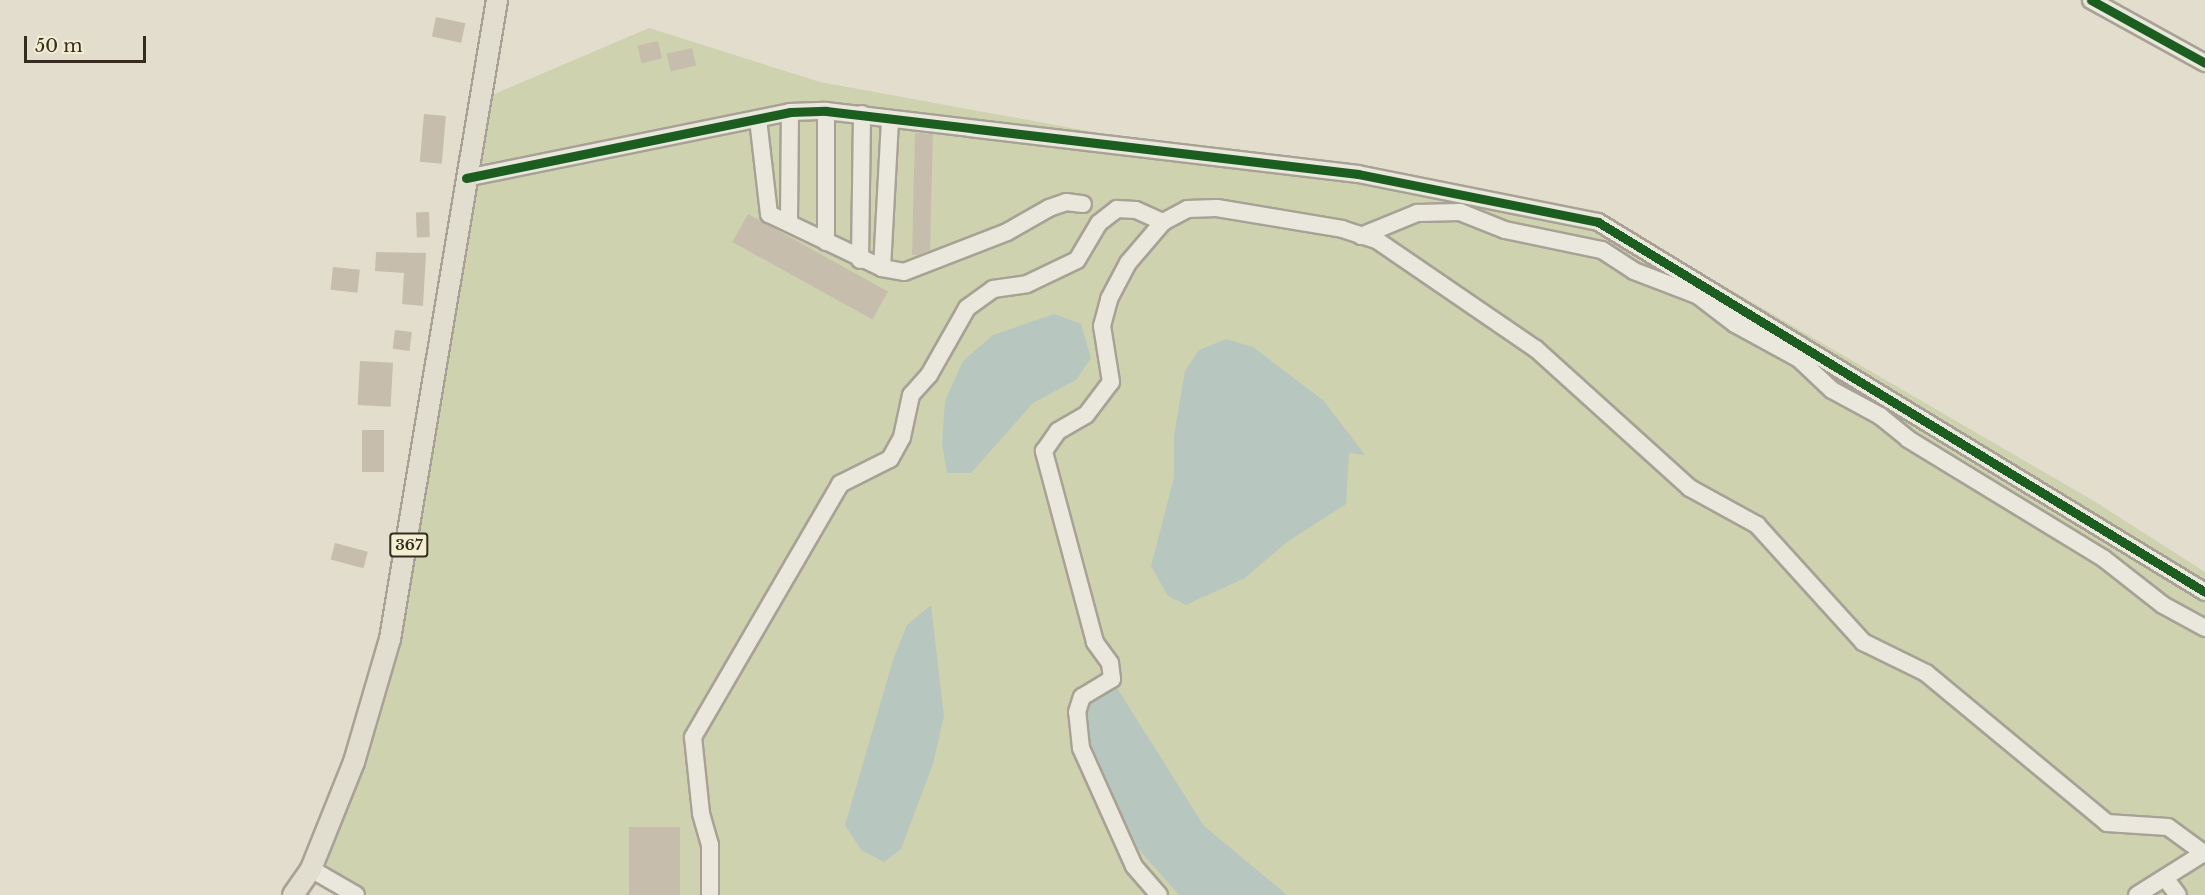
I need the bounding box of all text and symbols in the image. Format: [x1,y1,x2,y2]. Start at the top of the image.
scale bar [27,24,148,62]
text: 50 m [35,35,83,57]
road number: 367 [388,533,430,557]

